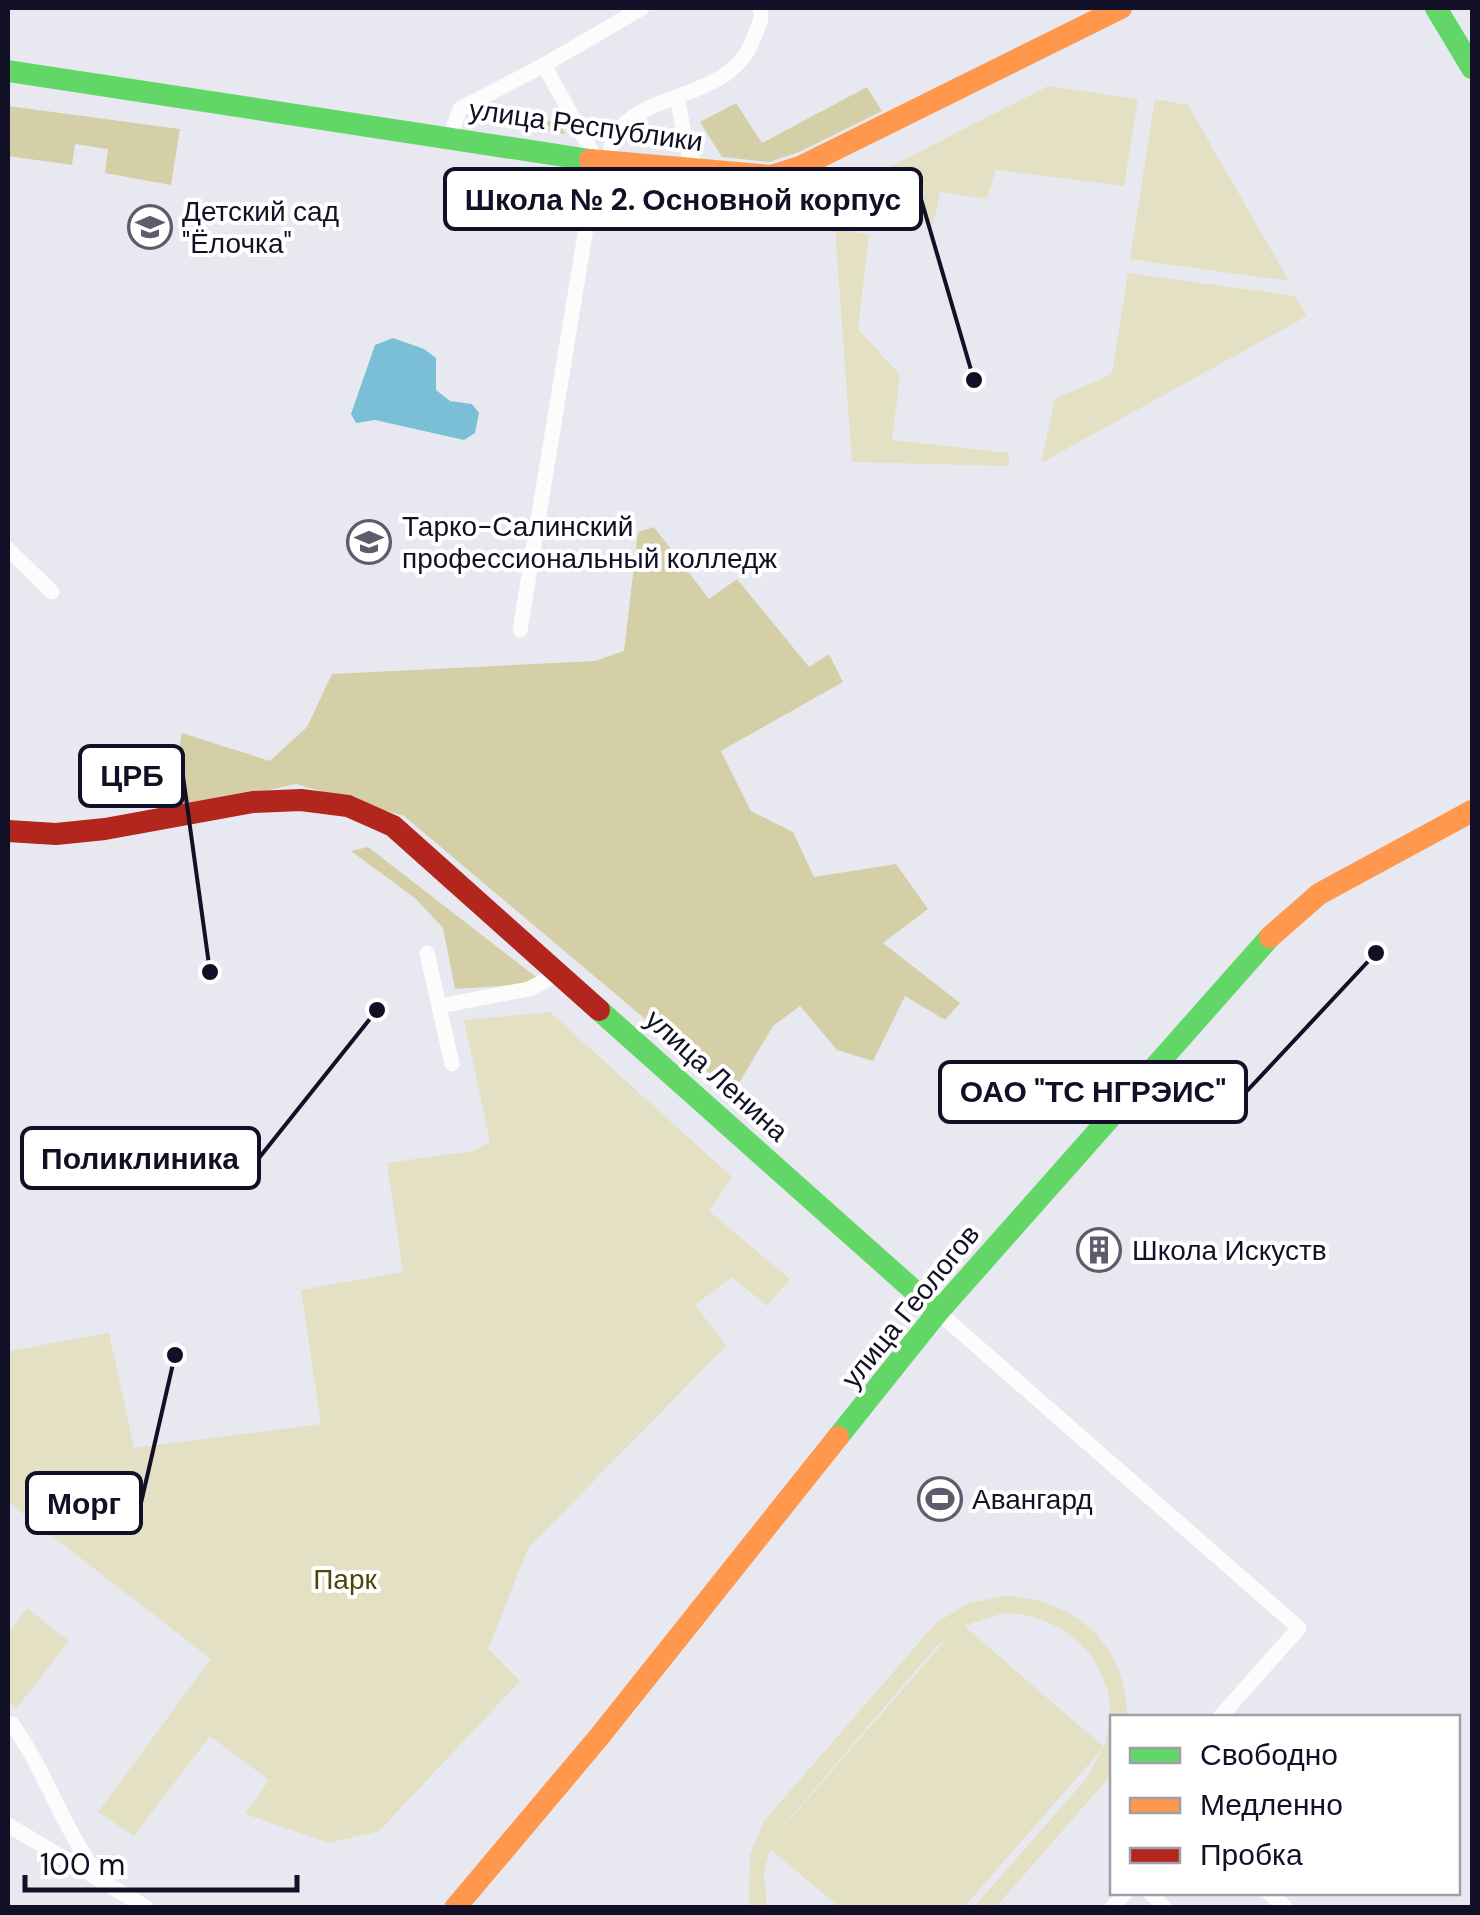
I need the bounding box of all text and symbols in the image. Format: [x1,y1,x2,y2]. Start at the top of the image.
street label: улица Республики [467,91,705,160]
callout: Школа № 2. Основной корпус [445,169,921,229]
text: Школа № 2. Основной корпус [465,180,901,219]
place label: Детский сад "Ёлочка" [182,193,339,262]
school or university icon: Детский сад "Ёлочка" [127,204,173,250]
place label: Тарко-Салинский профессиональный колледж [402,508,777,577]
school or university icon: Тарко-Салинский профессиональный колледж [346,519,392,565]
callout: ЦРБ [80,746,183,806]
text: ЦРБ [100,756,164,795]
street label: улица Ленина [637,1001,796,1150]
callout: ОАО "ТС НГРЭИС" [940,1062,1246,1122]
text: ОАО "ТС НГРЭИС" [960,1072,1226,1111]
callout: Поликлиника [22,1128,259,1188]
text: Поликлиника [41,1139,239,1178]
street label: улица Геологов [833,1217,988,1396]
building icon: Школа Искуств [1076,1227,1122,1273]
place label: Школа Искуств [1132,1232,1327,1269]
callout: Морг [27,1473,141,1533]
sports icon: Авангард [917,1476,963,1522]
place label: Авангард [972,1481,1093,1518]
text: Морг [47,1484,121,1523]
park label: Парк [313,1561,378,1598]
legend [1110,1715,1460,1895]
text: Свободно [1200,1735,1338,1774]
text: Медленно [1200,1785,1343,1824]
scale bar [25,1830,298,1892]
text: Пробка [1200,1835,1303,1874]
text: 100 m [40,1845,125,1884]

